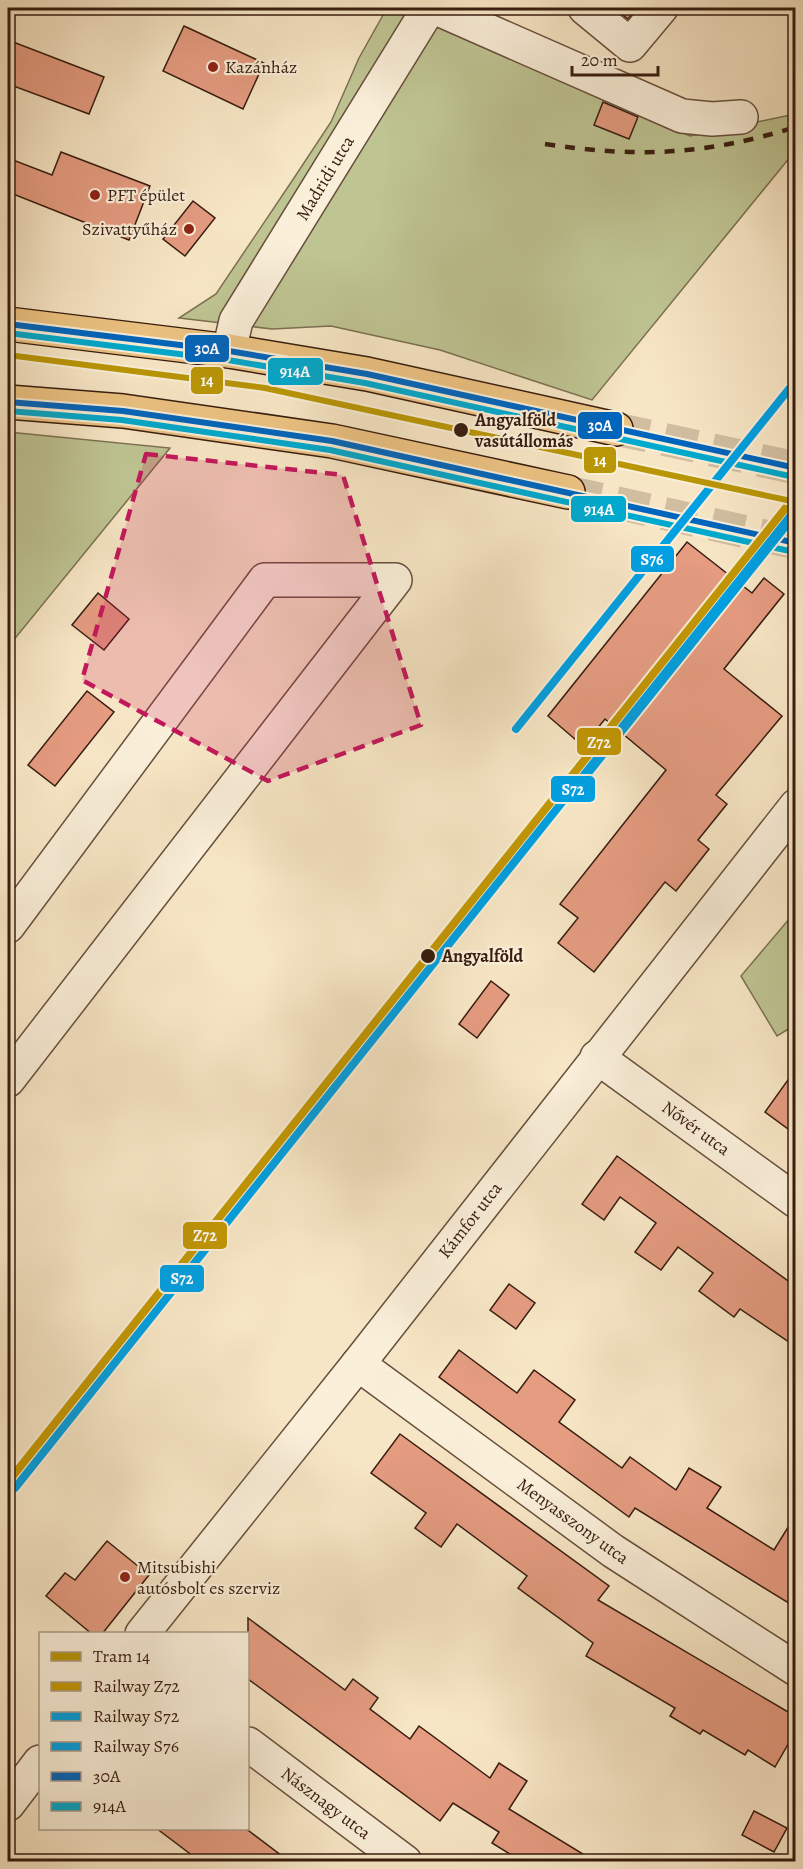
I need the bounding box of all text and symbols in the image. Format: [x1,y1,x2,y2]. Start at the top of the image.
scale bar [572,39,658,77]
text: 20 m [581,48,618,72]
place label: Kazánház [225,55,297,79]
marker: Kazánház [206,60,220,74]
street label: Madridi utca [290,131,360,225]
place label: PFT épület [107,183,185,207]
marker: PFT épület [88,188,102,202]
place label: Szivattyűház [82,217,177,241]
marker: Szivattyűház [182,222,196,236]
line badge: 30A [184,334,230,363]
text: 30A [195,338,220,360]
line badge: 914A [267,357,324,386]
text: 914A [280,361,311,383]
line badge: 14 [190,366,224,395]
text: 14 [200,370,214,392]
place label: Angyalföld vasútállomás [474,408,573,453]
line badge: 30A [577,411,623,440]
text: 30A [588,415,613,437]
marker: Angyalföld vasútállomás [452,421,470,439]
line badge: 14 [583,446,617,474]
text: 14 [593,450,607,472]
line badge: 914A [570,495,627,523]
text: 914A [584,499,615,521]
line badge: S76 [630,545,675,573]
text: S76 [641,549,664,571]
line badge: Z72 [576,727,622,756]
text: Z72 [587,732,611,754]
line badge: S72 [550,775,596,803]
text: S72 [561,779,585,801]
place label: Angyalföld [441,944,523,968]
marker: Angyalföld [419,947,437,965]
street label: Nővér utca [657,1095,736,1161]
street label: Kámfor utca [433,1176,508,1263]
line badge: Z72 [182,1221,228,1250]
text: Z72 [193,1225,217,1247]
line badge: S72 [159,1264,205,1293]
text: S72 [170,1268,194,1290]
street label: Menyasszony utca [512,1472,634,1570]
place label: Mitsubishi autósbolt es szerviz [137,1555,280,1600]
marker: Mitsubishi autósbolt es szerviz [118,1570,132,1584]
legend [39,1632,249,1830]
text: Tram 14 [93,1644,150,1668]
text: Railway Z72 [93,1674,180,1698]
text: Railway S72 [93,1704,180,1728]
text: Railway S76 [93,1734,179,1758]
street label: Násznagy utca [276,1761,376,1845]
text: 30A [93,1764,121,1788]
text: 914A [93,1794,126,1818]

